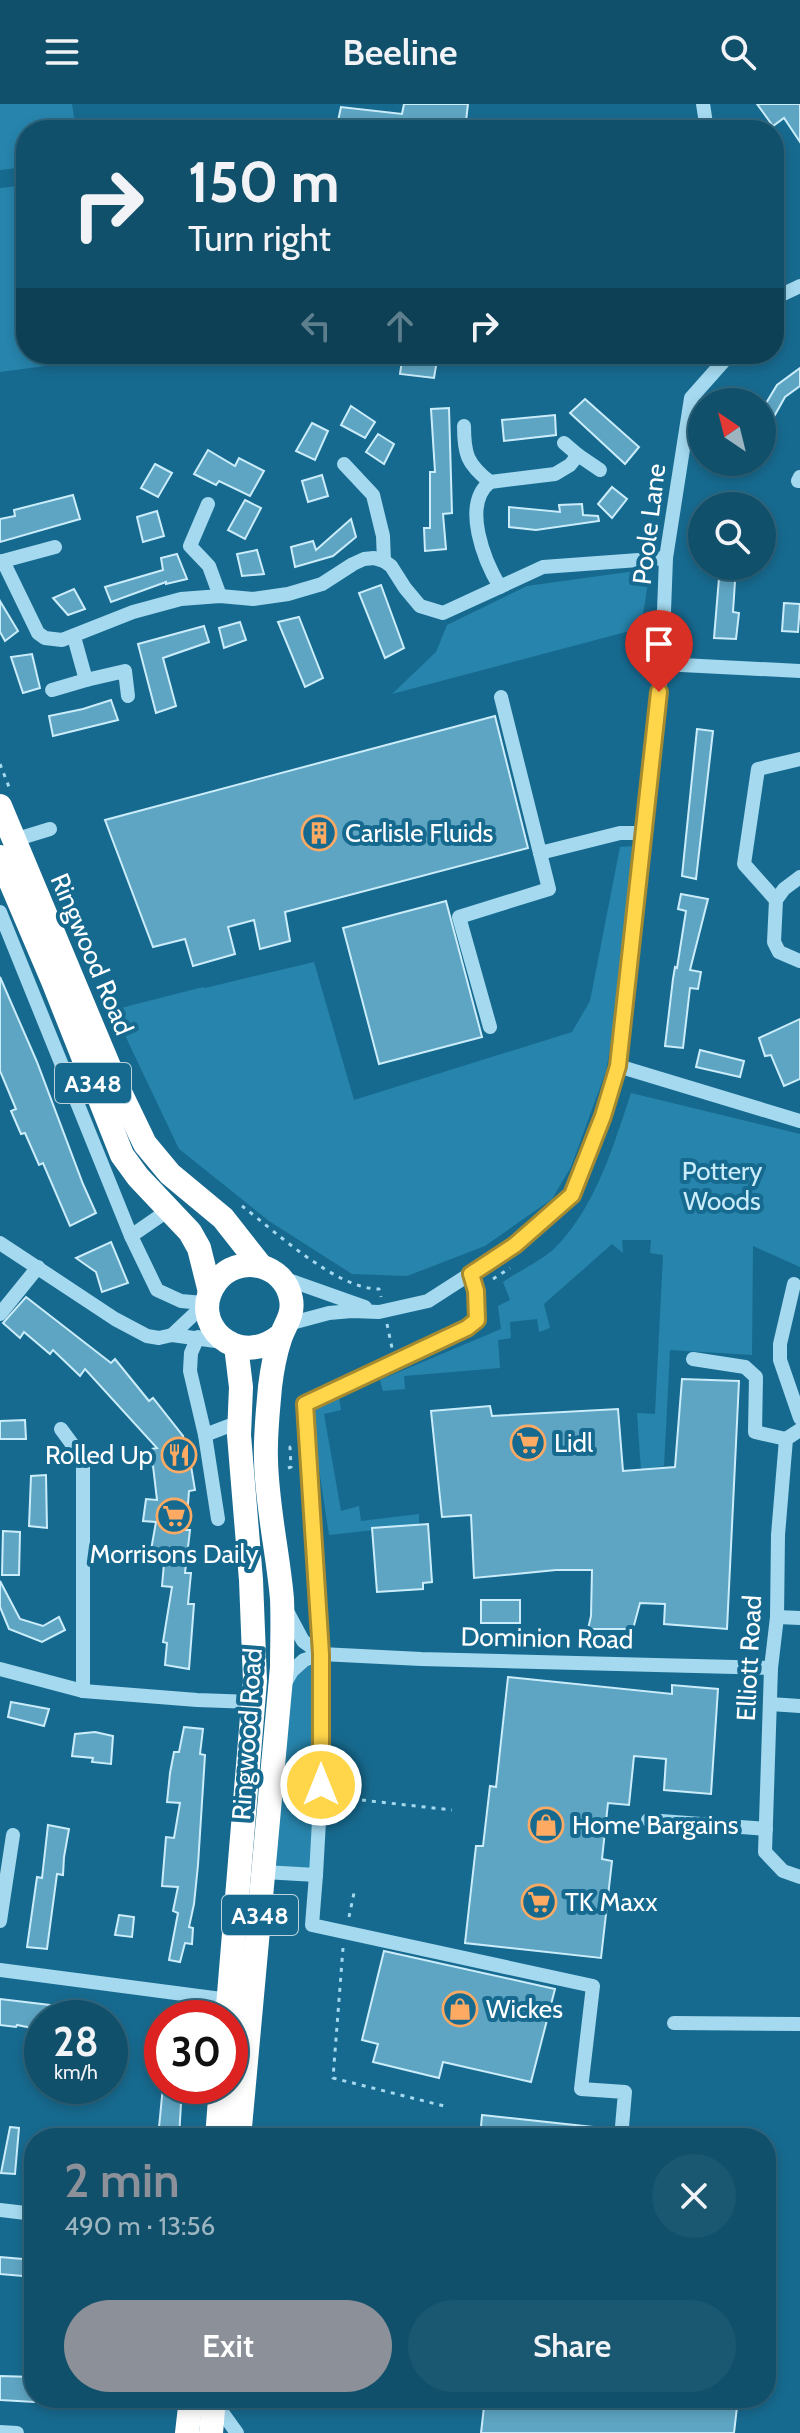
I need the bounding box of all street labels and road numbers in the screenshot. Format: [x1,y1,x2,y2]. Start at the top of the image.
street label: Poole Lane [626,462,672,586]
street label: Ringwood Road [44,868,140,1040]
road number: A348 [55,1063,131,1103]
street label: Elliott Road [730,1594,768,1722]
street label: Dominion Road [460,1620,634,1656]
street label: Ringwood Road [225,1647,269,1821]
road number: A348 [222,1895,298,1935]

